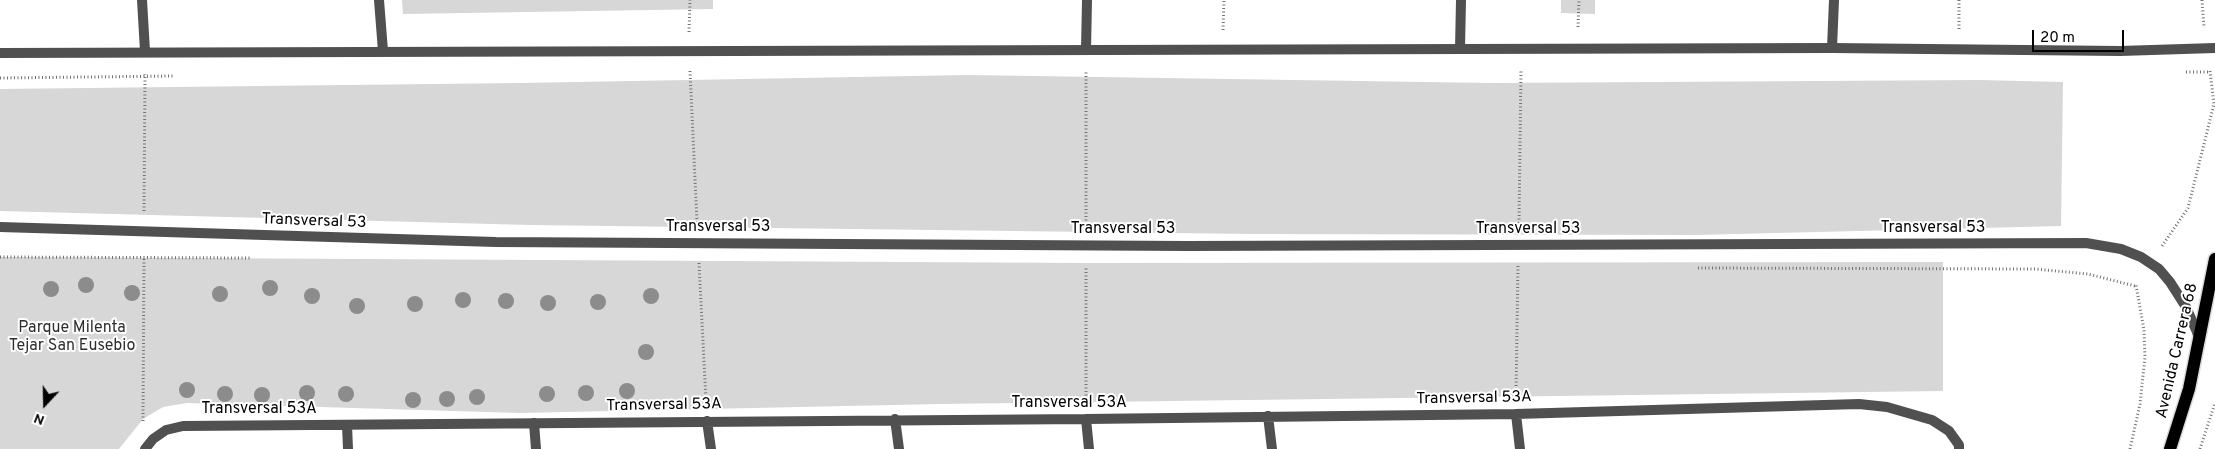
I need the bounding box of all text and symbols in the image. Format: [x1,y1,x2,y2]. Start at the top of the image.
scale bar [2035,20,2128,52]
text: 20 m [2040,29,2075,48]
street label: Transversal 53 [261,211,367,233]
street label: Transversal 53 [666,218,770,238]
street label: Transversal 53 [1881,219,1985,239]
street label: Transversal 53 [1071,220,1175,240]
street label: Transversal 53 [1476,220,1580,240]
street label: Avenida Carrera 68 [2153,281,2203,421]
park label: Parque Milenta Tejar San Eusebio [9,319,135,357]
north arrow [20,379,70,429]
street label: Transversal 53A [1416,388,1532,410]
street label: Transversal 53A [1011,394,1127,414]
street label: Transversal 53A [606,395,722,417]
street label: Transversal 53A [201,400,317,420]
text: N [32,409,47,428]

